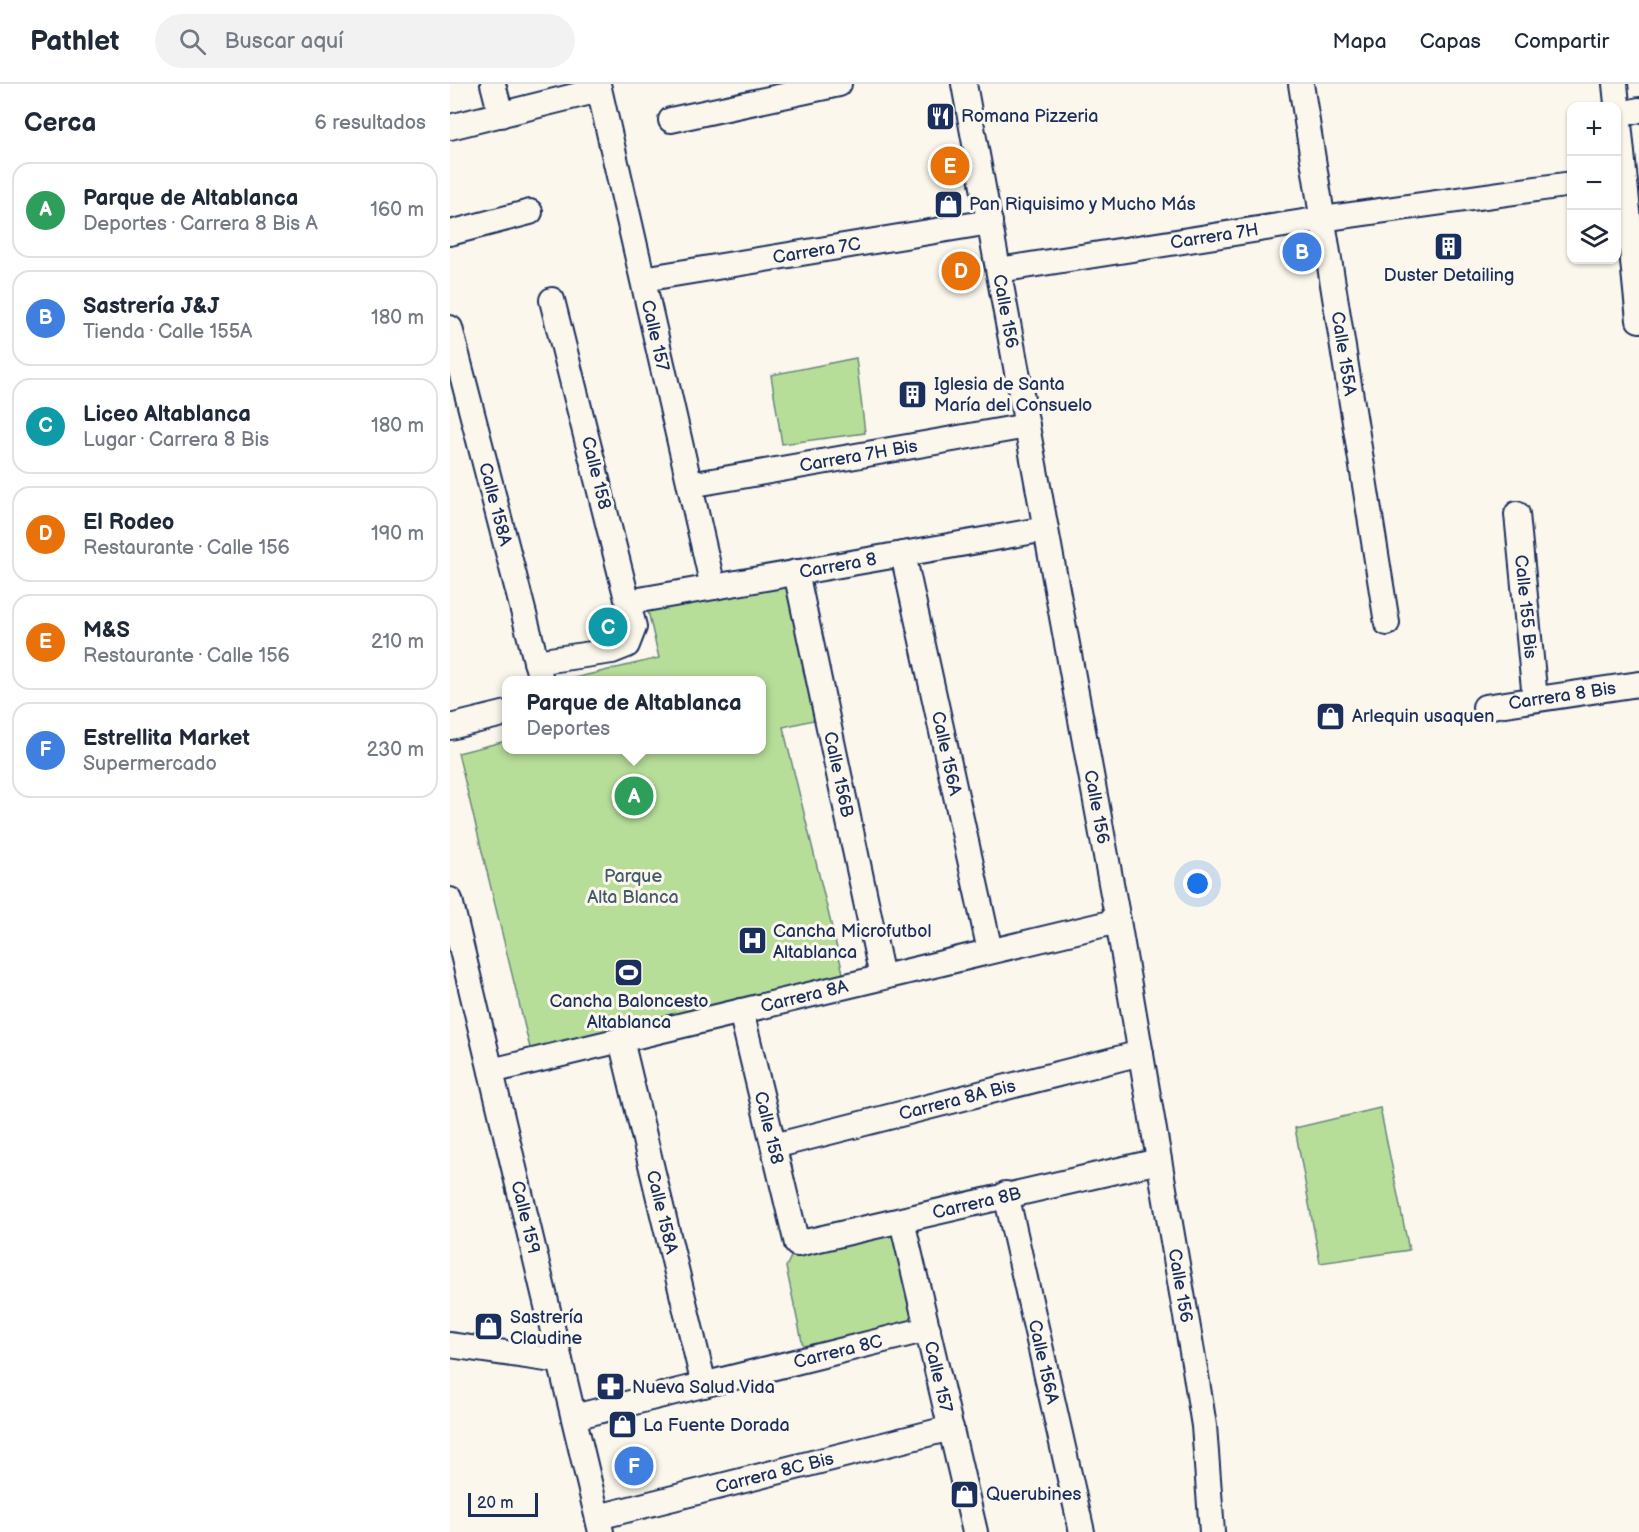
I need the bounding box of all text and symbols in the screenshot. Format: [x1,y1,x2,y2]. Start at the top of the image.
search box [155,14,575,68]
text: Pathlet [30,25,119,58]
icon: search [176,25,209,58]
text: Buscar aquí [224,28,344,55]
text: Mapa [1333,29,1387,54]
text: Capas [1420,29,1481,54]
text: Compartir [1514,29,1609,54]
restaurant icon: Romana Pizzeria [924,100,956,132]
map controls [1567,102,1621,264]
button: + [1567,102,1621,156]
place label: Romana Pizzeria [961,106,1098,127]
text: Cerca [24,108,96,139]
text: 6 resultados [315,111,426,135]
pin: E [930,144,970,188]
button: − [1567,156,1621,210]
text: Parque de Altablanca [83,185,298,212]
shop icon: Pan Riquisimo y Mucho Más [932,188,964,220]
place label: Pan Riquisimo y Mucho Más [969,194,1196,215]
text: A [39,198,52,222]
text: 160 m [370,198,424,222]
button: layers [1567,210,1621,264]
text: Deportes · Carrera 8 Bis A [83,212,318,236]
street label: Carrera 7H [1169,219,1260,253]
pin: B [1282,230,1322,274]
building icon: Duster Detailing [1433,230,1465,262]
street label: Carrera 7C [771,233,862,268]
pin: D [942,248,980,294]
place label: Duster Detailing [1384,265,1514,286]
street label: Calle 156 [989,273,1023,350]
text: Sastrería J&J [83,293,219,320]
street label: Calle 157 [637,298,674,373]
text: B [38,306,53,330]
text: 180 m [371,306,424,330]
street label: Calle 155A [1327,310,1361,397]
text: Tienda · Calle 155A [83,320,252,344]
place label: Iglesia de Santa María del Consuelo [934,374,1092,416]
building icon: Iglesia de Santa María del Consuelo [897,378,929,410]
text: Liceo Altablanca [83,401,251,428]
text: C [38,414,53,438]
text: 180 m [371,414,424,438]
text: Lugar · Carrera 8 Bis [83,428,269,452]
street label: Calle 158 [577,434,615,512]
street label: Carrera 7H Bis [798,435,919,476]
street label: Calle 158A [475,460,516,548]
text: El Rodeo [83,509,174,536]
text: D [39,522,52,546]
text: 190 m [371,522,424,546]
text: Restaurante · Calle 156 [83,536,290,560]
street label: Carrera 8 [798,548,878,582]
street label: Calle 155 Bis [1510,554,1542,660]
pin: C [588,604,628,650]
text: M&S [83,617,130,644]
text: E [39,630,52,654]
text: 210 m [371,630,424,654]
text: Restaurante · Calle 156 [83,644,290,668]
popup [502,676,766,754]
street label: Carrera 8 Bis [1507,677,1617,714]
text: Parque de Altablanca [526,690,742,717]
shop icon: Arlequin usaquen [1315,700,1347,732]
place label: Arlequin usaquen [1352,706,1494,727]
street label: Calle 156A [927,709,966,797]
text: Deportes [526,717,610,741]
text: Estrellita Market [83,725,250,752]
street label: Calle 156B [820,730,858,819]
text: F [39,738,52,762]
text: 230 m [367,738,424,762]
text: Supermercado [83,752,217,776]
street label: Calle 156 [1080,768,1114,846]
pin: A [614,774,654,818]
park label: Parque Alta Blanca [587,866,679,908]
your location [1183,869,1212,898]
place label: Cancha Microfutbol Altablanca [773,921,932,963]
hospital icon: Cancha Microfutbol Altablanca [736,925,768,957]
sports icon: Cancha Baloncesto Altablanca [613,956,645,988]
street label: Carrera 8A [758,976,850,1017]
place label: Cancha Baloncesto Altablanca [550,991,708,1033]
street label: Carrera 8A Bis [897,1075,1018,1124]
street label: Calle 158 [750,1089,788,1166]
street label: Calle 158A [642,1168,683,1256]
street label: Calle 159 [507,1179,545,1256]
street label: Carrera 8B [930,1182,1023,1223]
street label: Calle 156 [1164,1247,1197,1324]
place label: Sastrería Claudine [510,1307,583,1349]
shop icon: Sastrería Claudine [473,1311,505,1343]
street label: Calle 156A [1024,1318,1063,1406]
street label: Carrera 8C [791,1330,885,1373]
street label: Calle 157 [920,1339,957,1415]
pharmacy icon: Nueva Salud Vida [595,1371,627,1403]
place label: Nueva Salud Vida [632,1377,775,1398]
shop icon: La Fuente Dorada [606,1409,638,1441]
place label: La Fuente Dorada [643,1415,790,1436]
pin: F [614,1444,654,1488]
street label: Carrera 8C Bis [713,1447,836,1498]
shop icon: Querubines [949,1478,981,1510]
place label: Querubines [986,1484,1081,1505]
scale bar [468,1490,538,1518]
text: 20 m [477,1494,513,1513]

